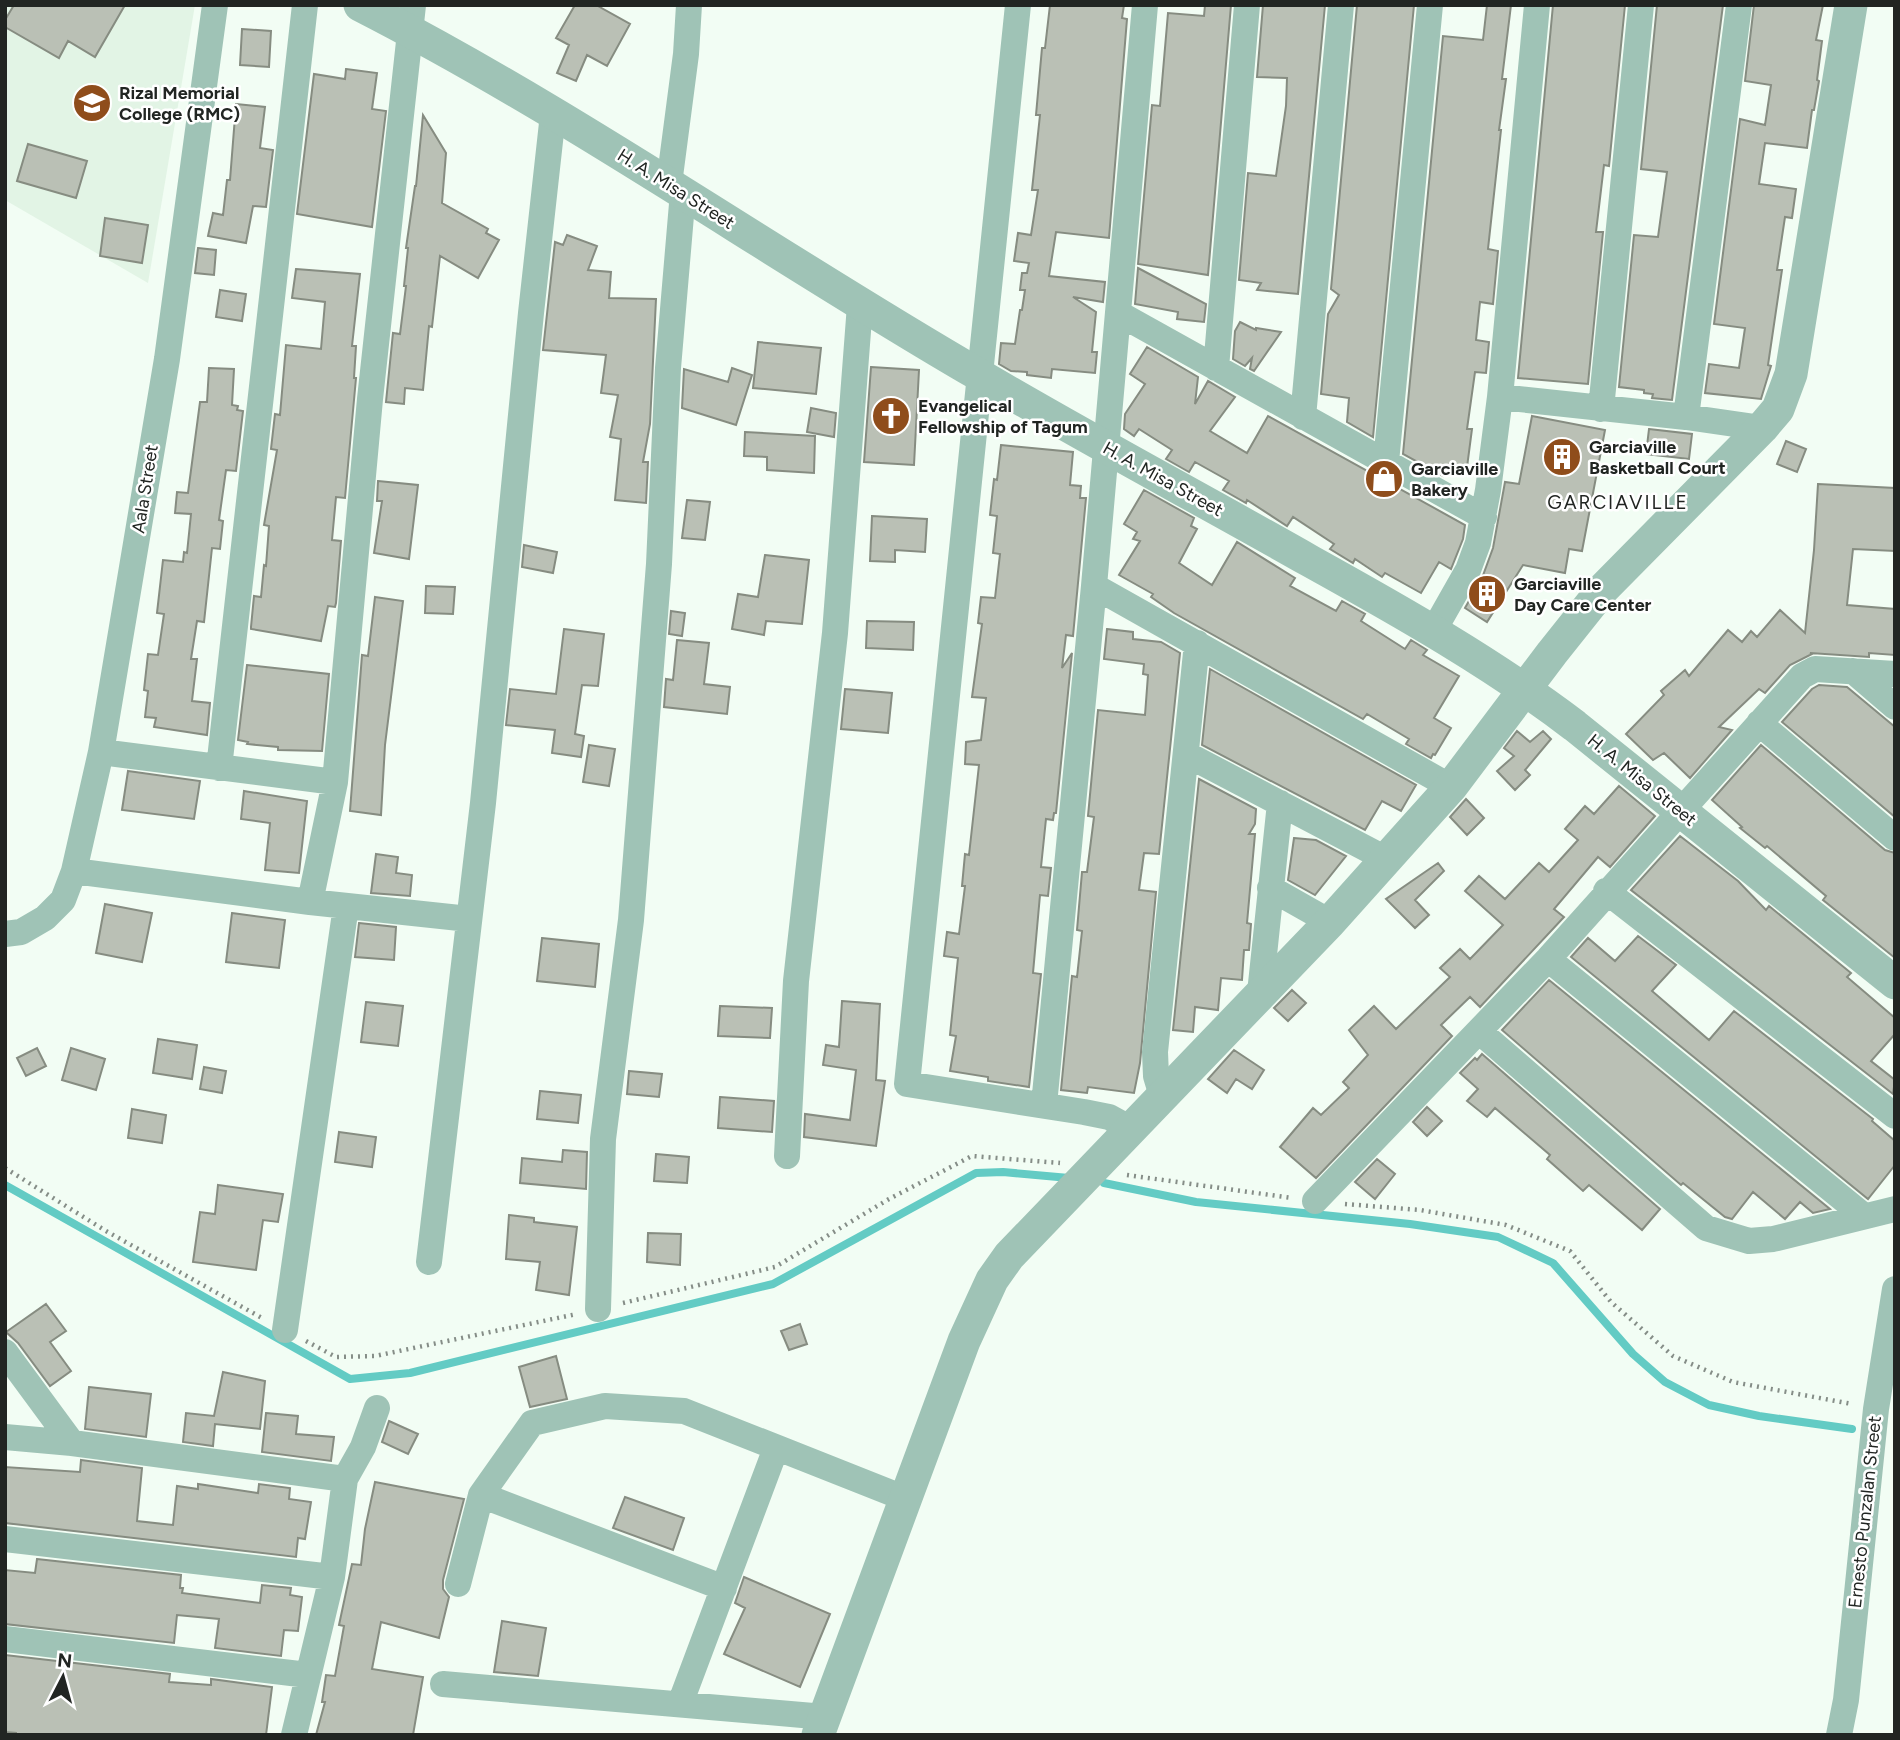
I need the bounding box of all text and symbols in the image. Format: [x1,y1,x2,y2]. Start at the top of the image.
school or university icon: Rizal Memorial College (RMC) [71,82,113,124]
place label: Rizal Memorial College (RMC) [119,82,240,125]
street label: H. A. Misa Street [613,144,739,234]
church icon: Evangelical Fellowship of Tagum [870,395,912,437]
place label: Evangelical Fellowship of Tagum [918,395,1088,438]
building icon: Garciaville Basketball Court [1541,436,1583,478]
place label: Garciaville Basketball Court [1589,436,1726,479]
street label: H. A. Misa Street [1099,437,1227,521]
street label: Aala Street [127,443,163,535]
shop icon: Garciaville Bakery [1363,458,1405,500]
place label: Garciaville Bakery [1411,458,1498,501]
district label: GARCIAVILLE [1547,491,1689,514]
building icon: Garciaville Day Care Center [1466,573,1508,615]
place label: Garciaville Day Care Center [1514,573,1652,616]
street label: H. A. Misa Street [1583,729,1701,831]
street label: Ernesto Punzalan Street [1844,1415,1886,1609]
north arrow [28,1642,98,1712]
text: N [56,1648,73,1673]

